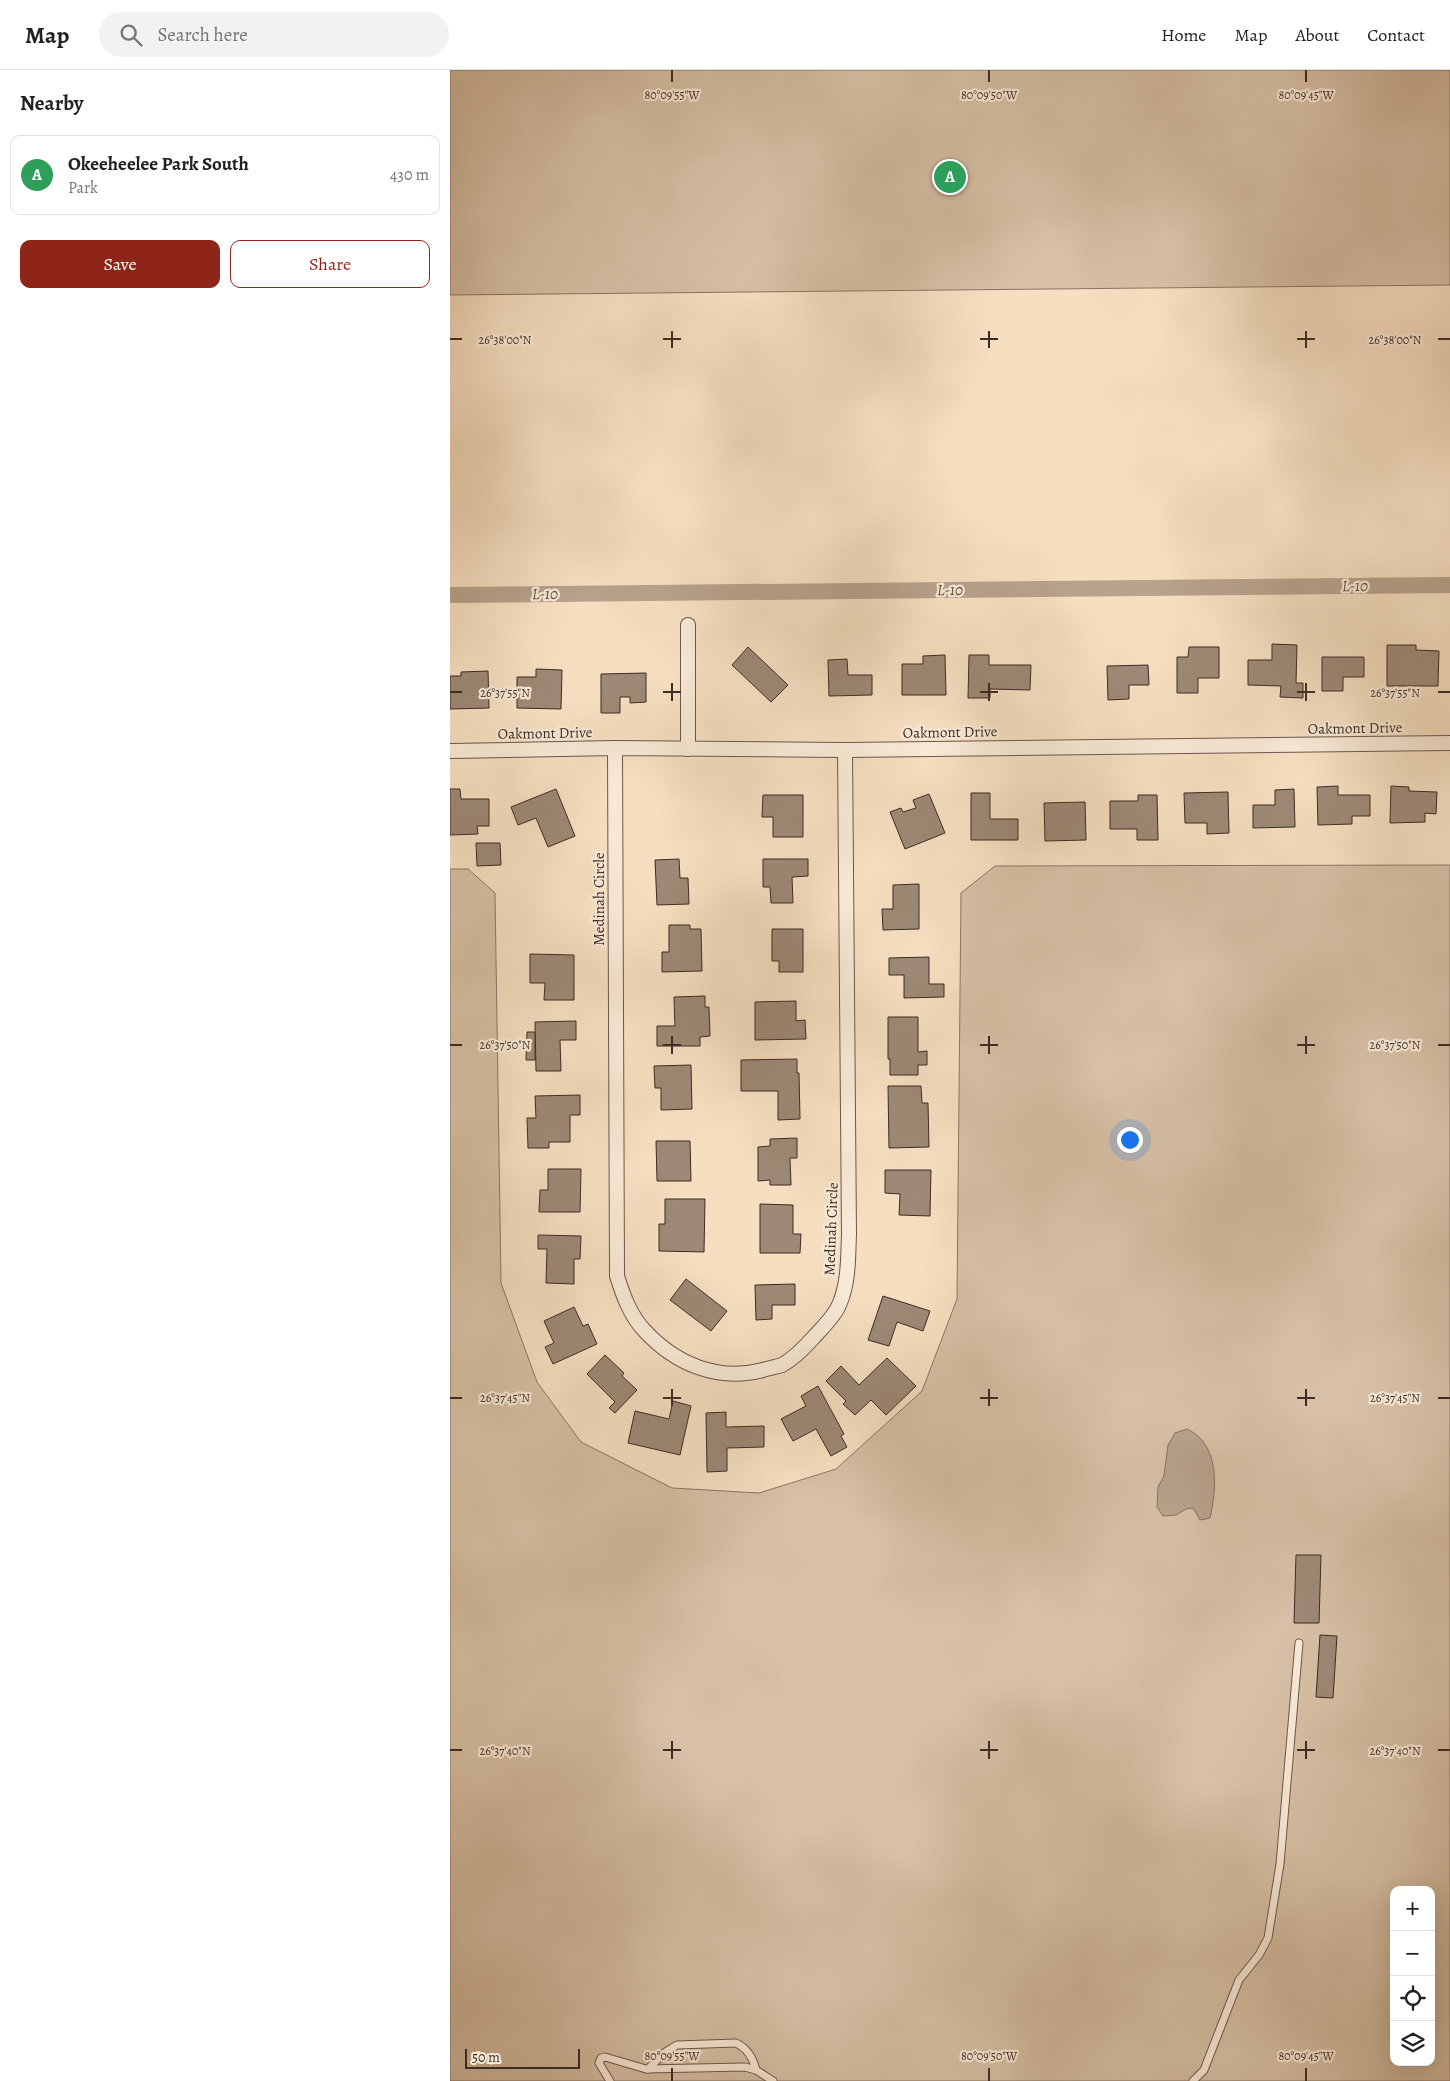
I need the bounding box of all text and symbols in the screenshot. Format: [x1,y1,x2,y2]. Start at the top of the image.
search box [99,12,449,57]
text: Map [25,19,69,51]
icon: search [117,21,145,49]
text: Search here [157,22,248,48]
text: Home [1161,23,1206,47]
text: Map [1234,23,1267,47]
text: About [1295,23,1339,47]
text: Contact [1367,23,1425,47]
text: 80°09'55"W [645,87,700,103]
text: 80°09'50"W [961,87,1018,103]
text: 80°09'45"W [1278,87,1334,103]
text: Nearby [20,89,83,117]
text: Okeeheelee Park South [68,151,249,177]
pin: A [934,158,966,196]
text: A [32,164,42,186]
text: 430 m [390,164,429,186]
text: Park [68,177,98,199]
button: Save [20,240,220,288]
button: Share [230,240,430,288]
text: 26°38'00"N [479,332,532,348]
text: 26°38'00"N [1369,332,1422,348]
water label: L-10 [1342,575,1368,597]
water label: L-10 [937,579,963,601]
water label: L-10 [532,583,558,605]
text: 26°37'55"N [480,685,530,701]
text: 26°37'55"N [1370,685,1420,701]
street label: Oakmont Drive [1308,717,1403,739]
street label: Oakmont Drive [903,721,998,743]
street label: Oakmont Drive [498,722,593,744]
street label: Medinah Circle [589,852,609,946]
text: 26°37'50"N [480,1037,531,1053]
text: 26°37'50"N [1370,1037,1421,1053]
your location [1117,1127,1143,1153]
street label: Medinah Circle [819,1182,843,1276]
text: 26°37'45"N [480,1390,530,1406]
text: 26°37'45"N [1370,1390,1420,1406]
text: 26°37'40"N [479,1743,531,1759]
text: 26°37'40"N [1369,1743,1421,1759]
map controls [1390,1886,1435,2066]
button: + [1390,1886,1435,1931]
button: − [1390,1931,1435,1976]
button: locate [1390,1976,1435,2021]
button: layers [1390,2021,1435,2066]
scale bar [465,2046,580,2069]
text: 50 m [472,2048,500,2067]
text: 80°09'55"W [645,2048,700,2064]
text: 80°09'50"W [961,2048,1018,2064]
text: 80°09'45"W [1278,2048,1334,2064]

